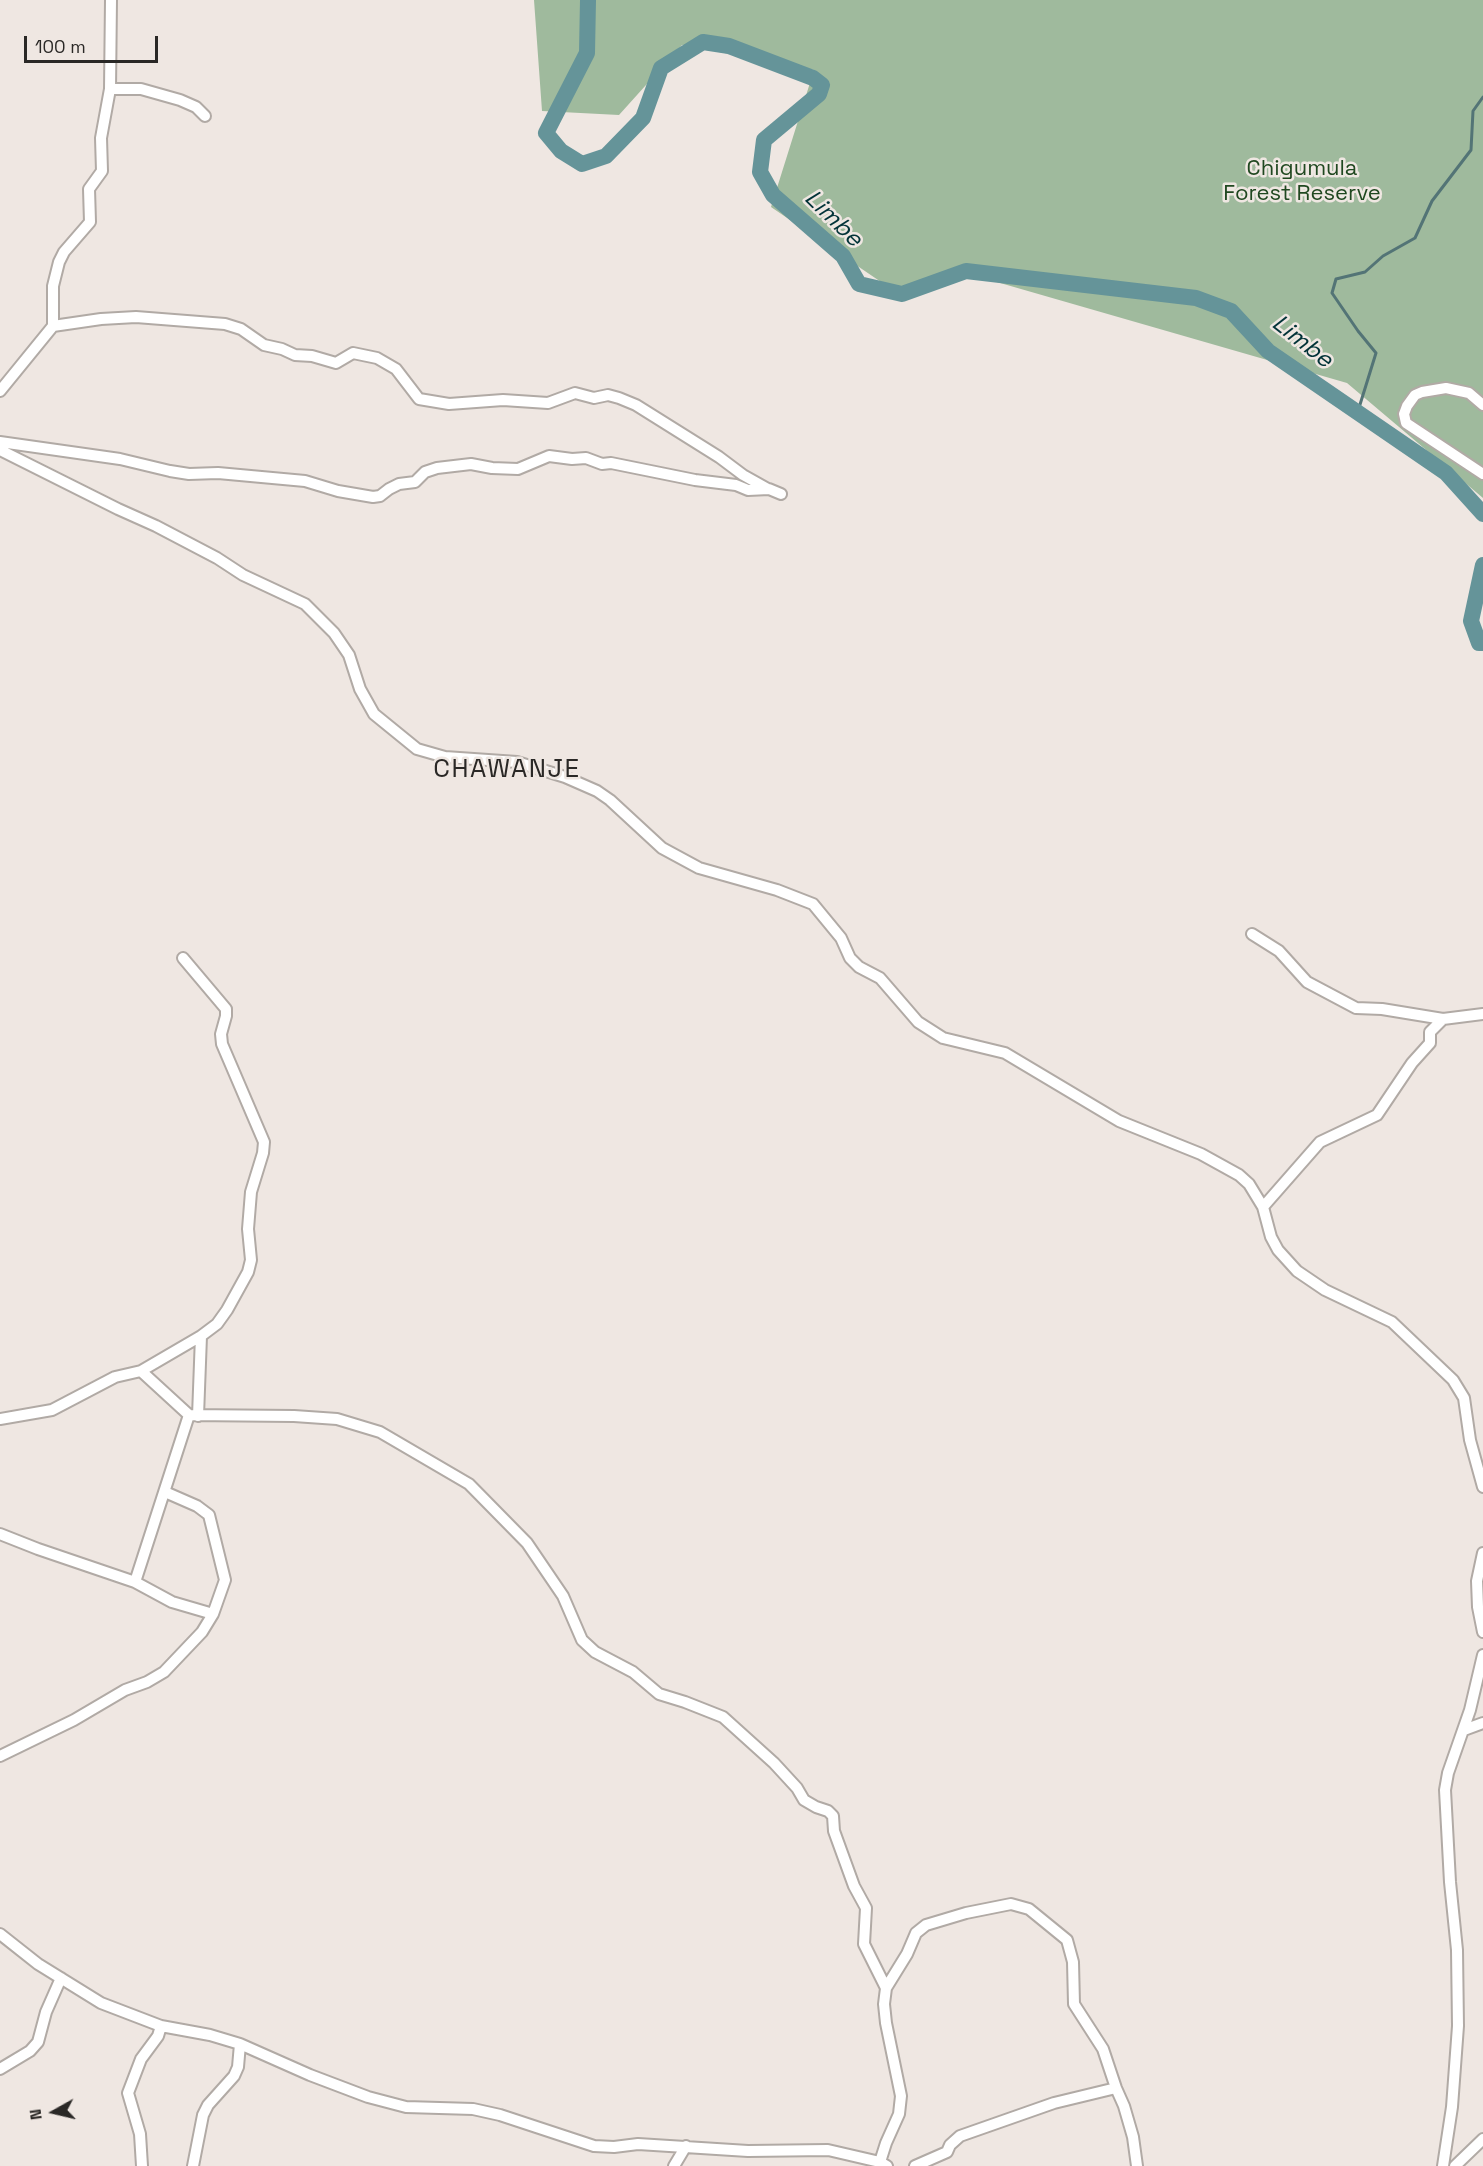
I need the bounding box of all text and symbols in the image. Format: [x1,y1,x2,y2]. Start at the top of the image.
scale bar [27,24,160,62]
text: 100 m [35,35,86,58]
park label: Chigumula Forest Reserve [1223,156,1381,208]
water label: Limbe [798,185,868,253]
water label: Limbe [1266,309,1338,375]
district label: CHAWANJE [433,754,581,786]
north arrow [24,2082,84,2142]
text: N [25,2108,47,2121]

